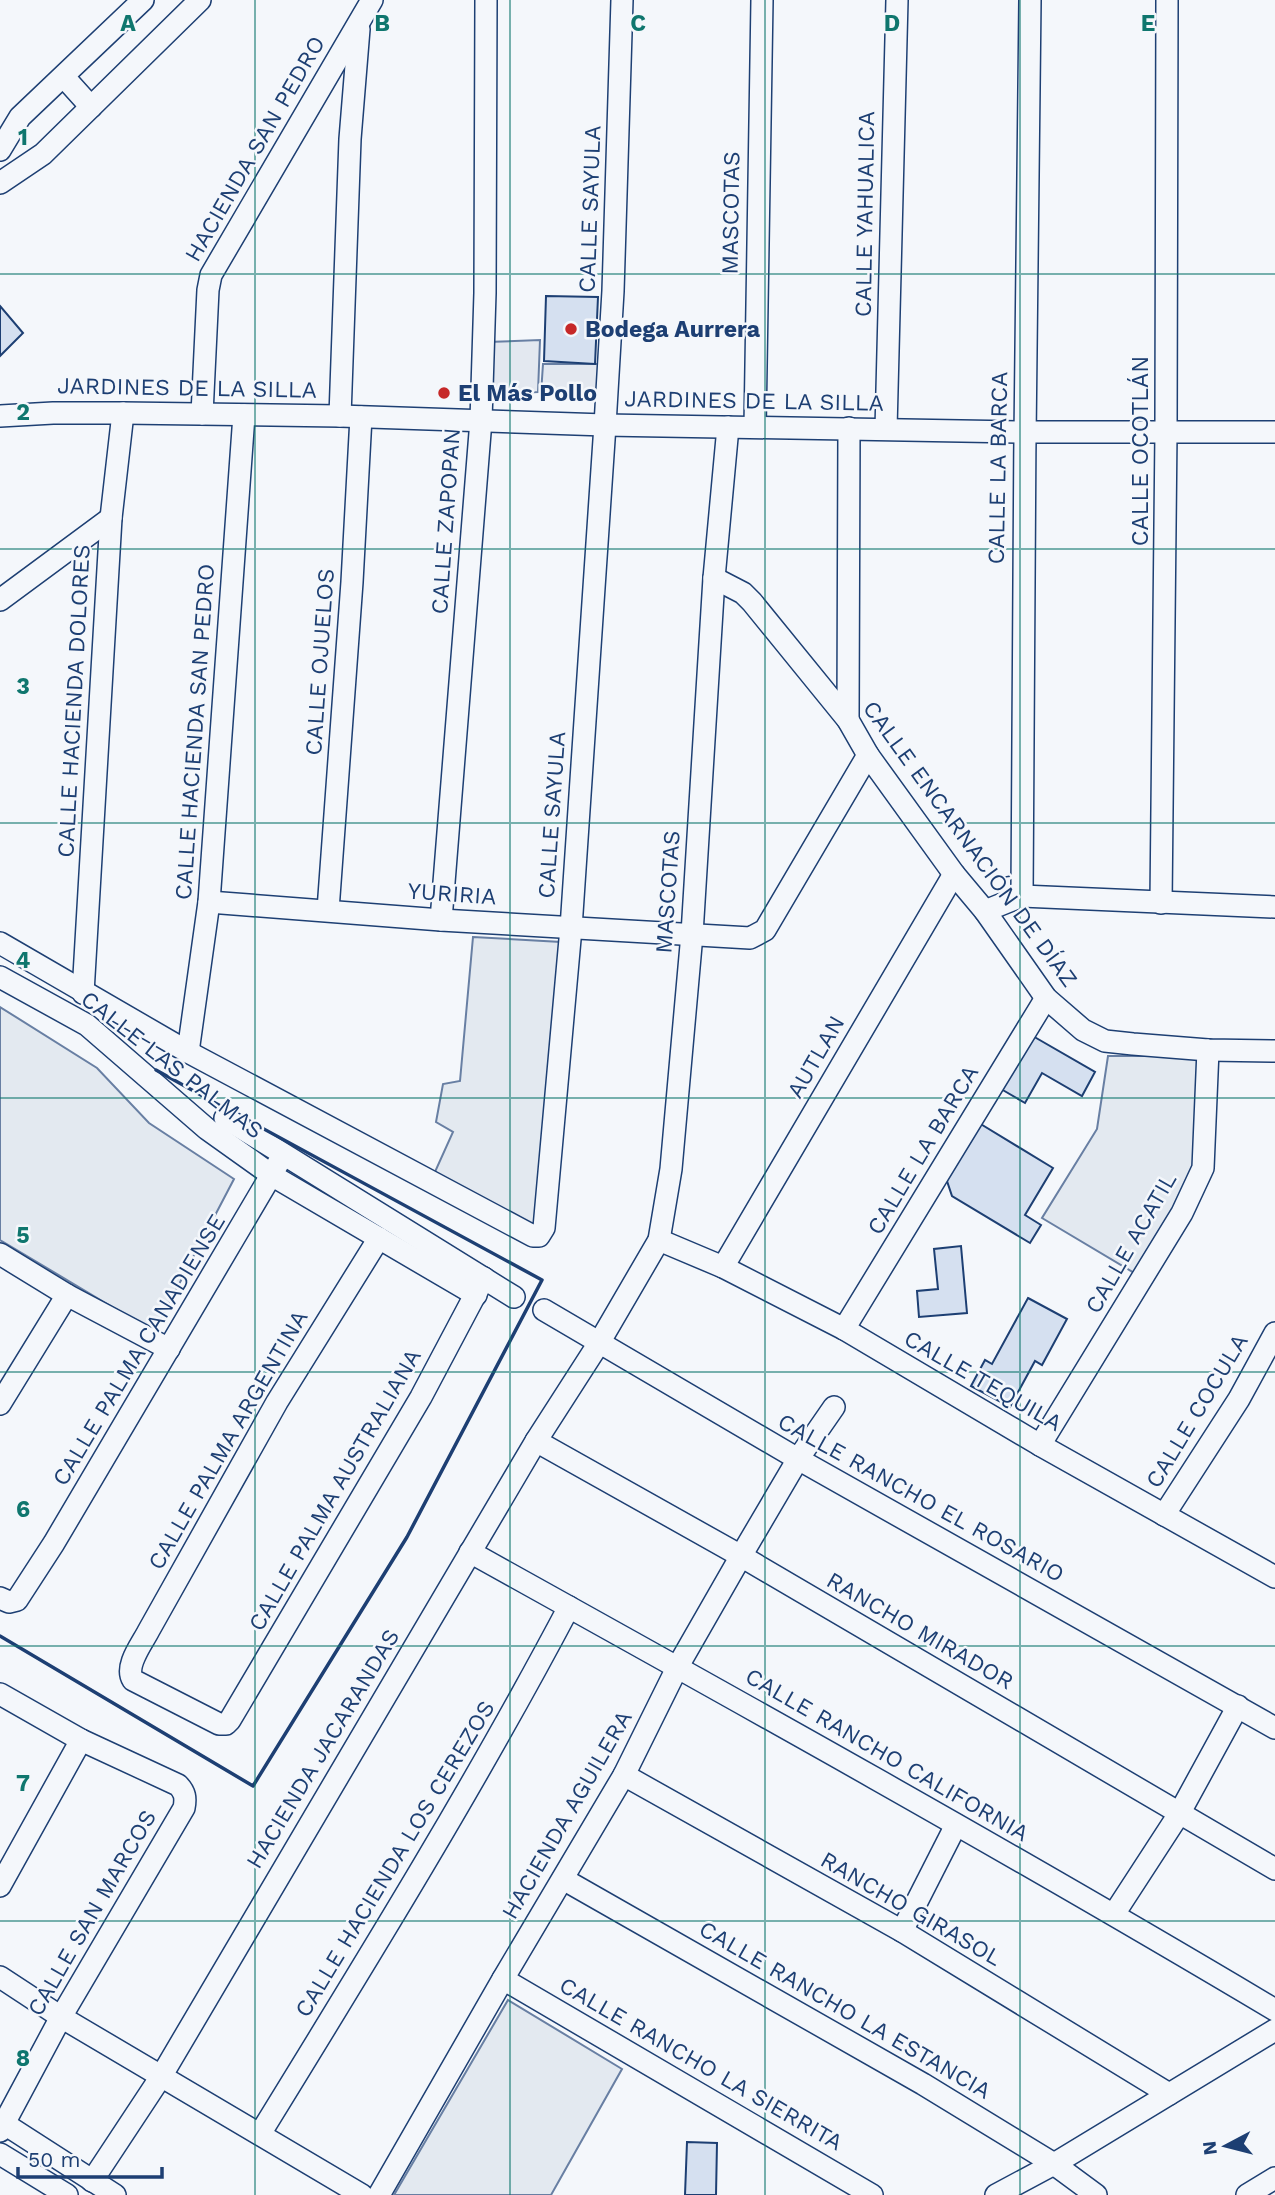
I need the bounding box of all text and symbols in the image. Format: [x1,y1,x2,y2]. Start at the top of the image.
text: A [120,10,136,37]
text: B [374,10,390,37]
text: C [630,10,646,37]
text: D [884,10,900,37]
text: E [1141,10,1155,37]
street label: HACIENDA SAN PEDRO [179,31,331,267]
street label: CALLE YAHUALICA [850,111,880,317]
text: 1 [18,124,28,151]
street label: CALLE SAYULA [574,125,606,293]
street label: MASCOTAS [716,151,746,275]
place label: Bodega Aurrera [585,316,761,343]
marker: Bodega Aurrera [563,321,579,337]
street label: CALLE OCOTLÁN [1127,356,1154,546]
street label: CALLE LA BARCA [983,371,1013,565]
street label: JARDINES DE LA SILLA [57,372,317,404]
place label: El Más Pollo [458,380,597,407]
marker: El Más Pollo [436,385,452,401]
street label: JARDINES DE LA SILLA [624,385,884,417]
text: 2 [16,399,30,426]
street label: CALLE ZAPOPAN [426,427,466,615]
street label: CALLE HACIENDA DOLORES [52,544,96,858]
street label: CALLE HACIENDA SAN PEDRO [170,563,220,901]
street label: CALLE OJUELOS [300,568,340,756]
text: 3 [16,673,30,700]
street label: CALLE ENCARNACIÓN DE DÍAZ [857,695,1084,992]
street label: CALLE SAYULA [533,730,571,900]
street label: MASCOTAS [650,829,686,955]
street label: YURIRIA [407,877,497,911]
text: 4 [16,947,31,974]
street label: CALLE LAS PALMAS [76,986,268,1144]
street label: AUTLAN [782,1011,850,1103]
street label: CALLE LA BARCA [862,1060,984,1240]
street label: CALLE ACATIL [1080,1168,1182,1318]
street label: CALLE PALMA CANADIENSE [47,1209,231,1491]
text: 5 [16,1222,30,1249]
street label: CALLE PALMA ARGENTINA [143,1306,313,1574]
street label: CALLE TEQUILA [899,1325,1067,1437]
street label: CALLE COCULA [1140,1329,1254,1493]
street label: CALLE PALMA AUSTRALIANA [243,1344,427,1636]
street label: CALLE RANCHO EL ROSARIO [773,1408,1069,1588]
text: 6 [16,1496,30,1523]
street label: RANCHO MIRADOR [822,1567,1018,1695]
street label: HACIENDA JACARANDAS [241,1624,405,1874]
street label: CALLE RANCHO CALIFORNIA [741,1663,1033,1847]
street label: CALLE HACIENDA LOS CEREZOS [290,1696,500,2022]
street label: HACIENDA AGUILERA [496,1706,638,1924]
text: 7 [16,1770,30,1797]
street label: CALLE SAN MARCOS [22,1805,162,2021]
street label: RANCHO GIRASOL [816,1846,1007,1972]
street label: CALLE RANCHO LA ESTANCIA [694,1915,996,2105]
street label: CALLE RANCHO LA SIERRITA [555,1972,847,2156]
text: 8 [16,2045,30,2072]
north arrow [1191,2111,1261,2181]
scale bar [18,2136,161,2180]
text: N [1197,2140,1222,2156]
text: 50 m [28,2147,80,2172]

